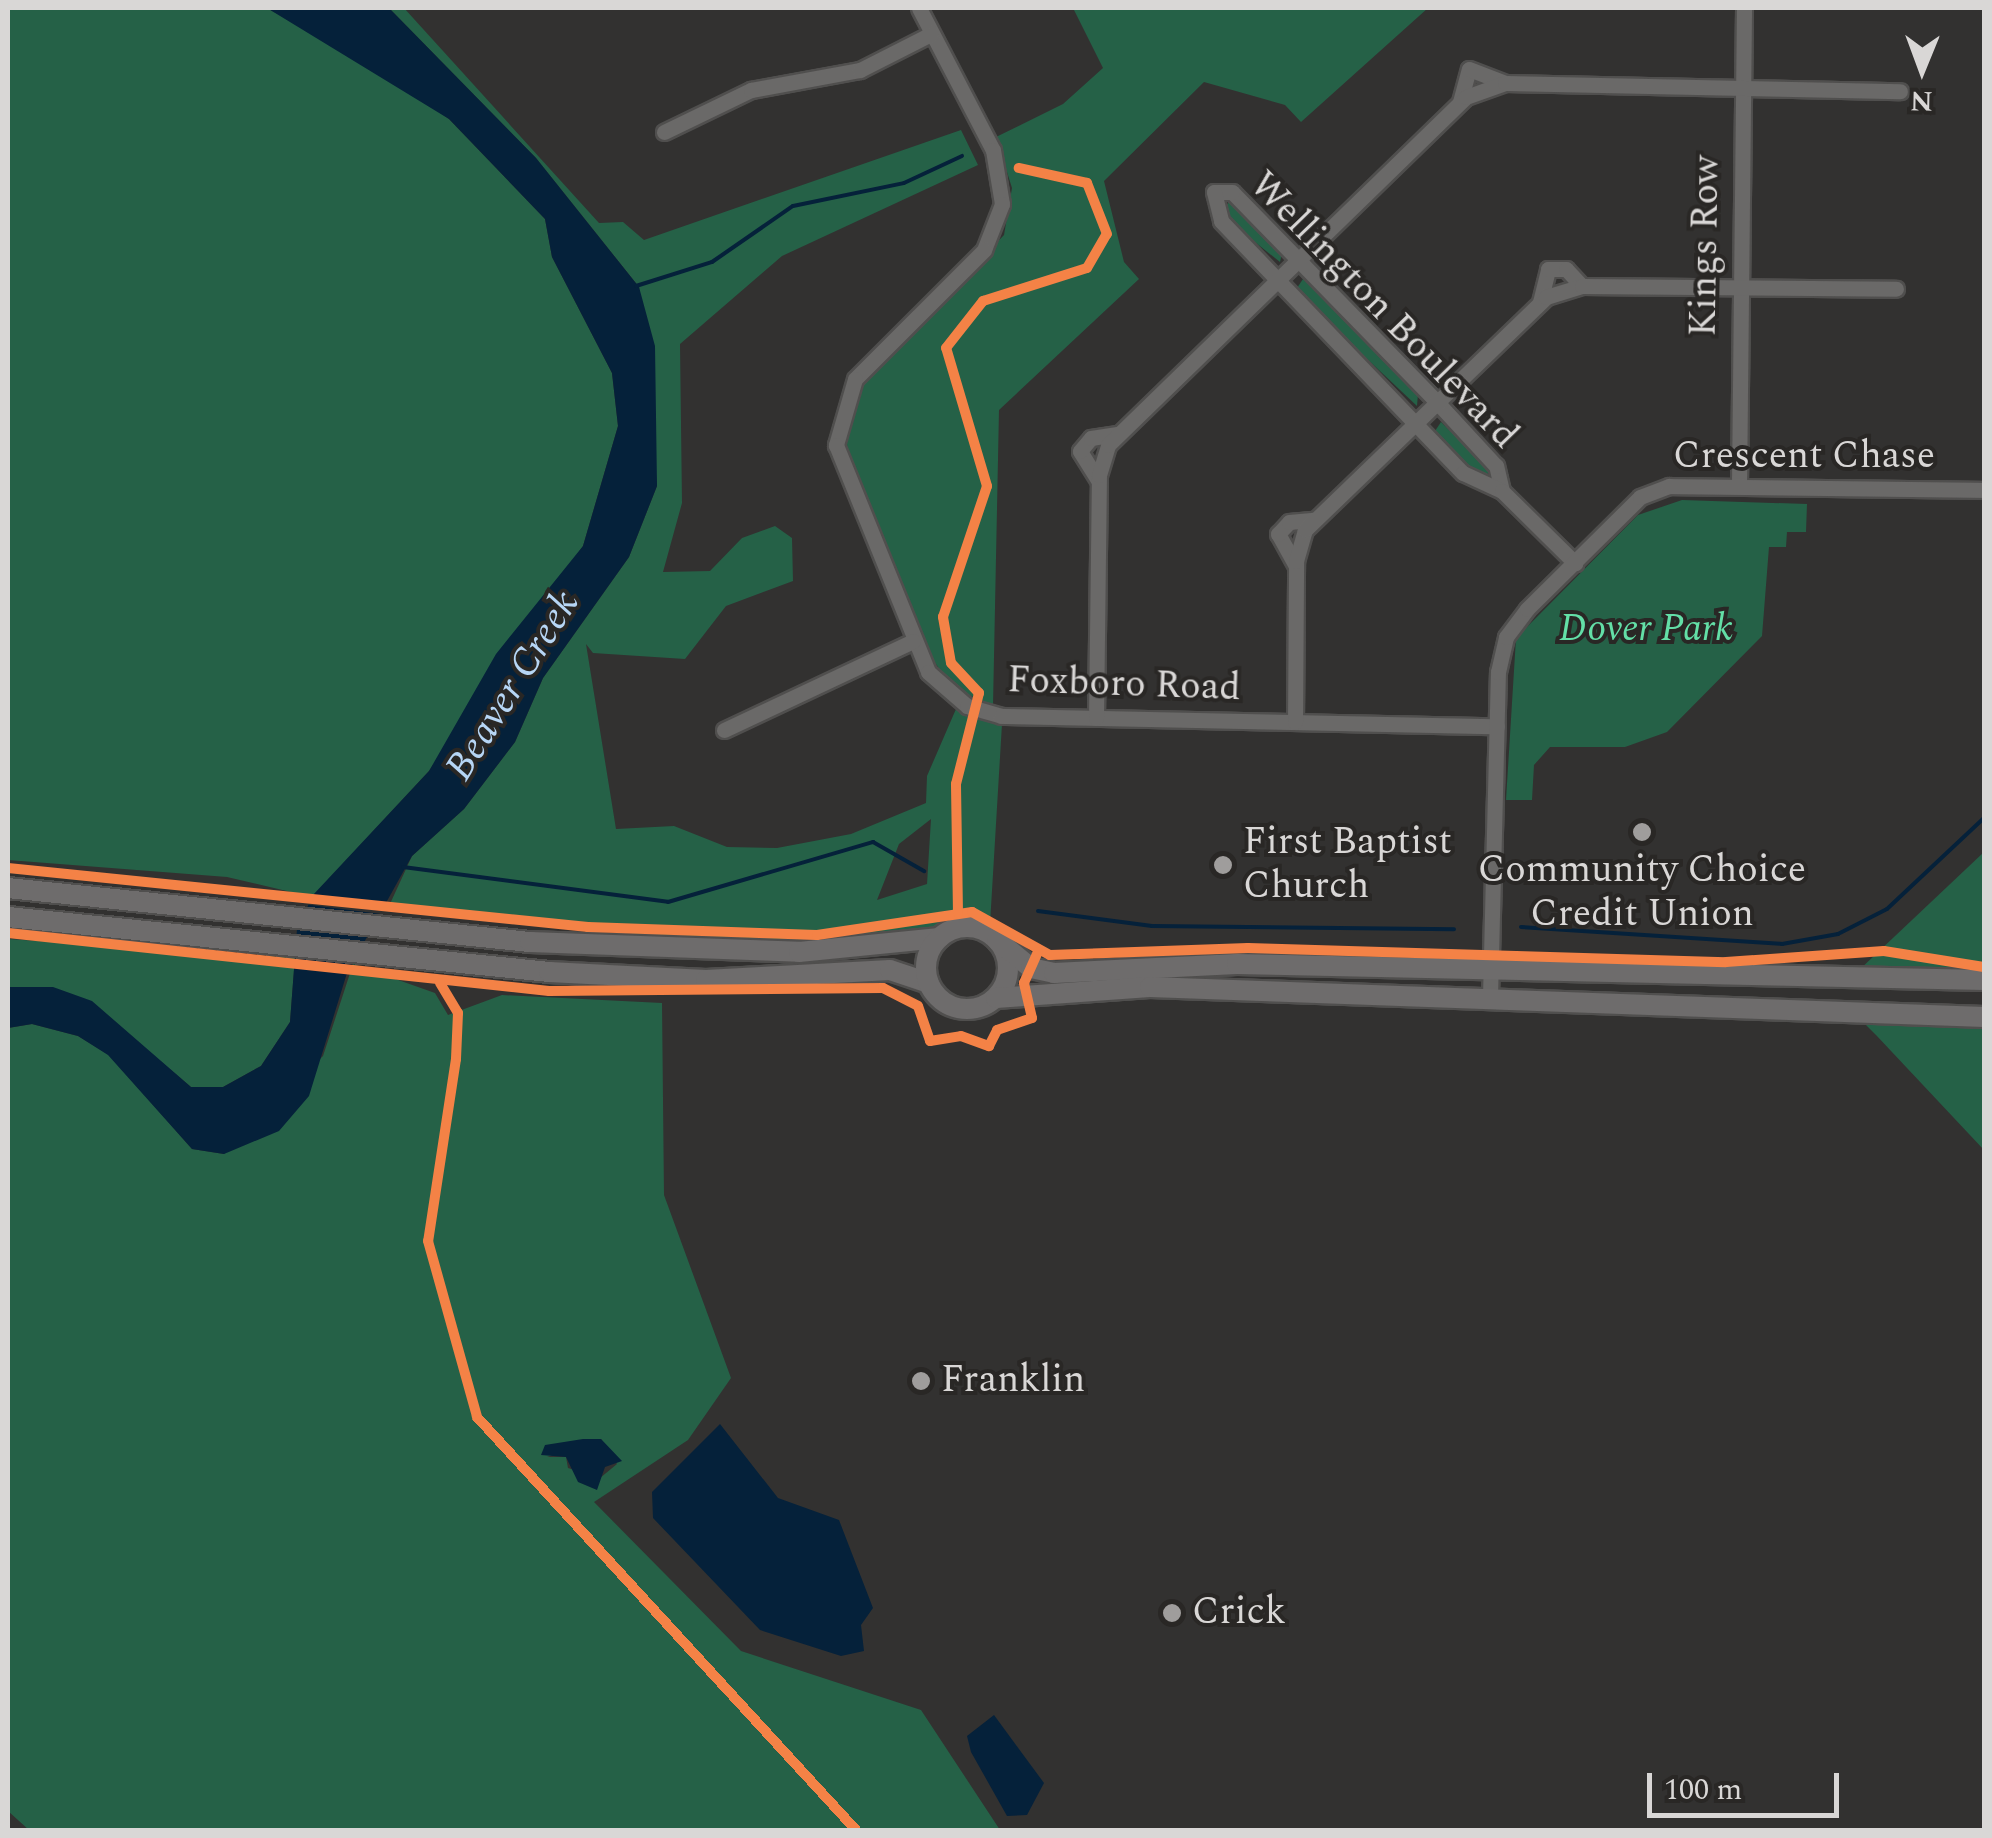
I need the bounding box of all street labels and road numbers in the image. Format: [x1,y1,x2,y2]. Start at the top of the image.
street label: Kings Row [1682,155,1730,337]
street label: Wellington Boulevard [1239,163,1527,459]
street label: Crescent Chase [1673,434,1935,480]
street label: Foxboro Road [1007,658,1241,712]

